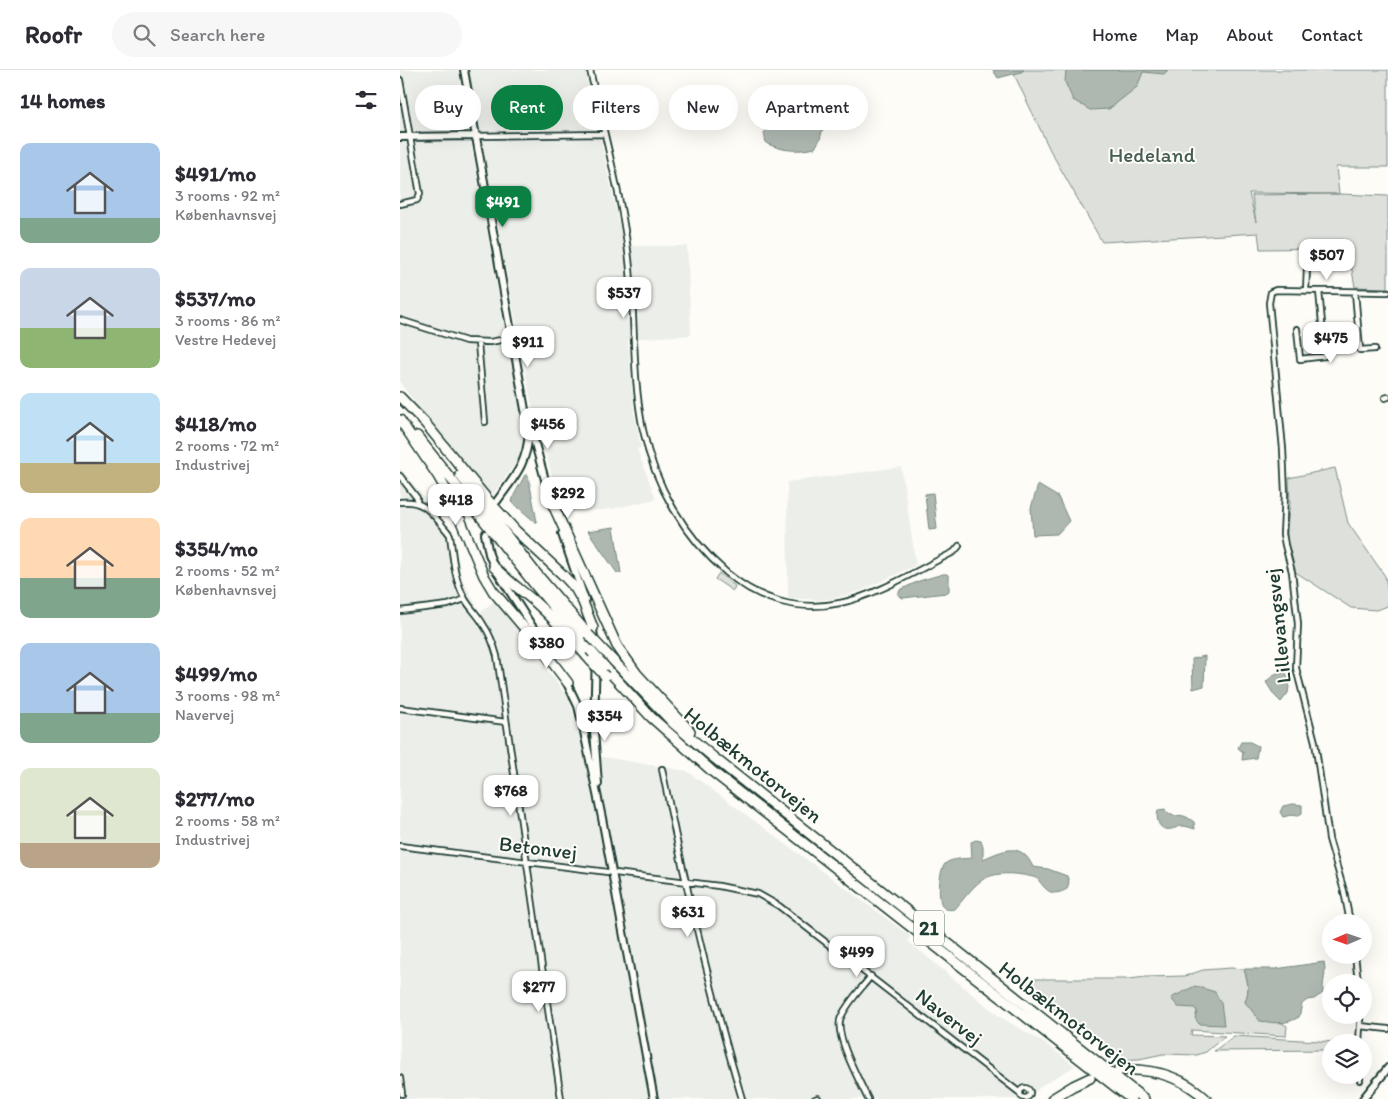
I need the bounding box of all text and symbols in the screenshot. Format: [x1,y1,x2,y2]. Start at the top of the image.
search box [112,12,462,57]
text: Roofr [25,20,82,49]
icon: search [130,21,158,49]
text: Search here [170,23,265,46]
text: Home [1092,24,1138,46]
text: Map [1166,24,1199,46]
text: About [1227,24,1273,46]
text: Contact [1301,24,1363,46]
chip: Buy [415,85,481,130]
chip: Rent [491,85,563,130]
chip: Filters [573,85,659,130]
chip: New [669,85,738,130]
chip: Apartment [748,85,868,130]
icon: filters [352,86,380,114]
text: 14 homes [20,88,105,113]
park label: Hedeland [1109,142,1196,167]
text: $491/mo [175,161,256,186]
icon: home [60,163,120,223]
text: 3 rooms · 92 m² [175,186,280,205]
pin: $491 [473,186,533,228]
text: $491 [486,192,520,211]
text: Københavnsvej [175,205,277,224]
pin: $507 [1297,238,1357,281]
text: $507 [1310,245,1344,264]
pin: $537 [594,276,654,319]
text: $537 [607,283,641,302]
text: $537/mo [175,286,256,311]
icon: home [60,288,120,348]
text: 3 rooms · 86 m² [175,311,280,330]
pin: $475 [1301,322,1361,364]
pin: $911 [498,326,558,368]
text: $475 [1314,328,1348,347]
text: Vestre Hedevej [175,330,276,349]
text: $911 [512,332,544,351]
pin: $456 [518,408,578,450]
text: $418/mo [175,411,257,436]
icon: home [60,413,120,473]
text: $456 [531,414,565,433]
text: 2 rooms · 72 m² [175,436,279,455]
text: Industrivej [175,455,250,474]
pin: $292 [538,476,598,519]
text: $292 [551,483,585,502]
pin: $418 [426,484,486,526]
text: $418 [439,490,473,509]
text: $354/mo [175,536,258,561]
icon: home [60,538,120,598]
text: 2 rooms · 52 m² [175,561,280,580]
street label: Lillevangsvej [1259,567,1296,685]
text: Københavnsvej [175,580,277,599]
pin: $380 [517,626,577,669]
text: $380 [529,633,565,652]
text: $499/mo [175,661,257,686]
icon: home [60,663,120,723]
text: 3 rooms · 98 m² [175,686,280,705]
pin: $354 [575,700,635,742]
street label: Holbækmotorvejen [679,701,828,828]
text: Navervej [175,705,234,724]
text: $354 [588,706,622,725]
pin: $768 [481,774,541,817]
text: $768 [494,781,528,800]
text: $277/mo [175,786,255,811]
icon: home [60,788,120,848]
text: 2 rooms · 58 m² [175,811,280,830]
text: Industrivej [175,830,250,849]
street label: Betonvej [498,830,578,865]
pin: $631 [658,896,718,938]
text: $631 [672,902,704,921]
road number: 21 [914,910,944,946]
north arrow [1322,914,1372,964]
map controls [1322,914,1372,1084]
pin: $499 [827,936,887,978]
text: $499 [840,942,874,961]
street label: Holbækmotorvejen [994,955,1144,1080]
pin: $277 [509,970,569,1013]
button: locate [1322,974,1372,1024]
text: $277 [523,977,555,996]
street label: Navervej [911,983,988,1050]
button: layers [1322,1034,1372,1084]

